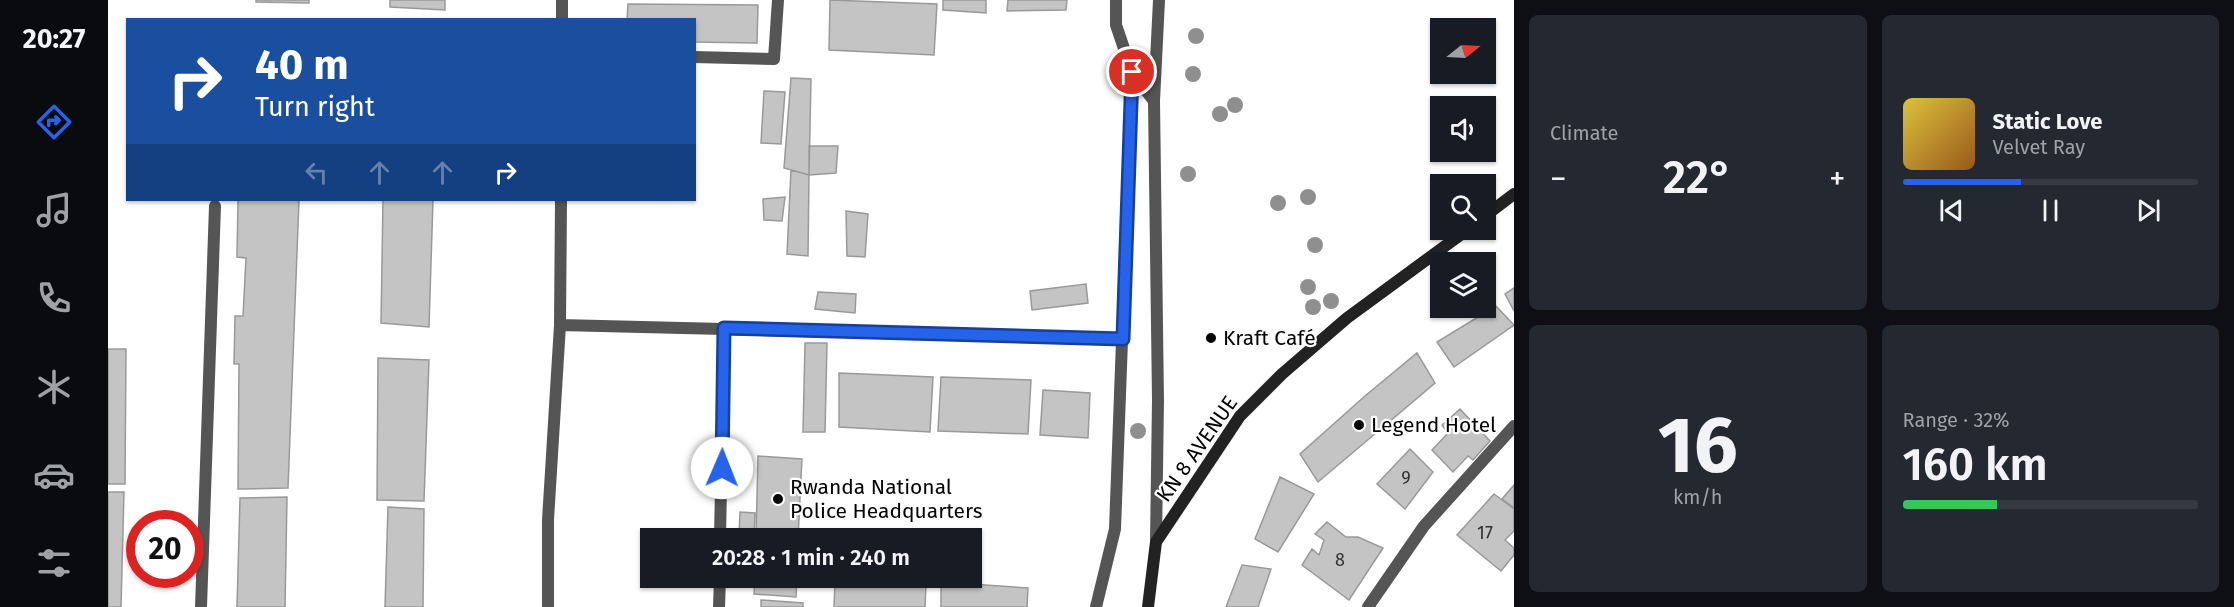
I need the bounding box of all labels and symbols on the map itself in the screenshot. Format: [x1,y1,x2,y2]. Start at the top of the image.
north arrow [1430,18,1496,84]
pin [1106,46,1157,97]
place label: Kraft Café [1223,325,1316,351]
marker: Kraft Café [1204,331,1218,345]
street label: KN 8 AVENUE [1151,391,1243,507]
place label: Legend Hotel [1371,412,1496,438]
marker: Legend Hotel [1352,418,1366,432]
position arrow [690,436,754,500]
house number: 9 [1401,467,1411,489]
place label: Rwanda National Police Headquarters [790,474,983,524]
marker: Rwanda National Police Headquarters [771,492,785,506]
speed limit sign: 20 [126,510,204,588]
house number: 17 [1477,522,1493,544]
house number: 8 [1335,549,1345,571]

